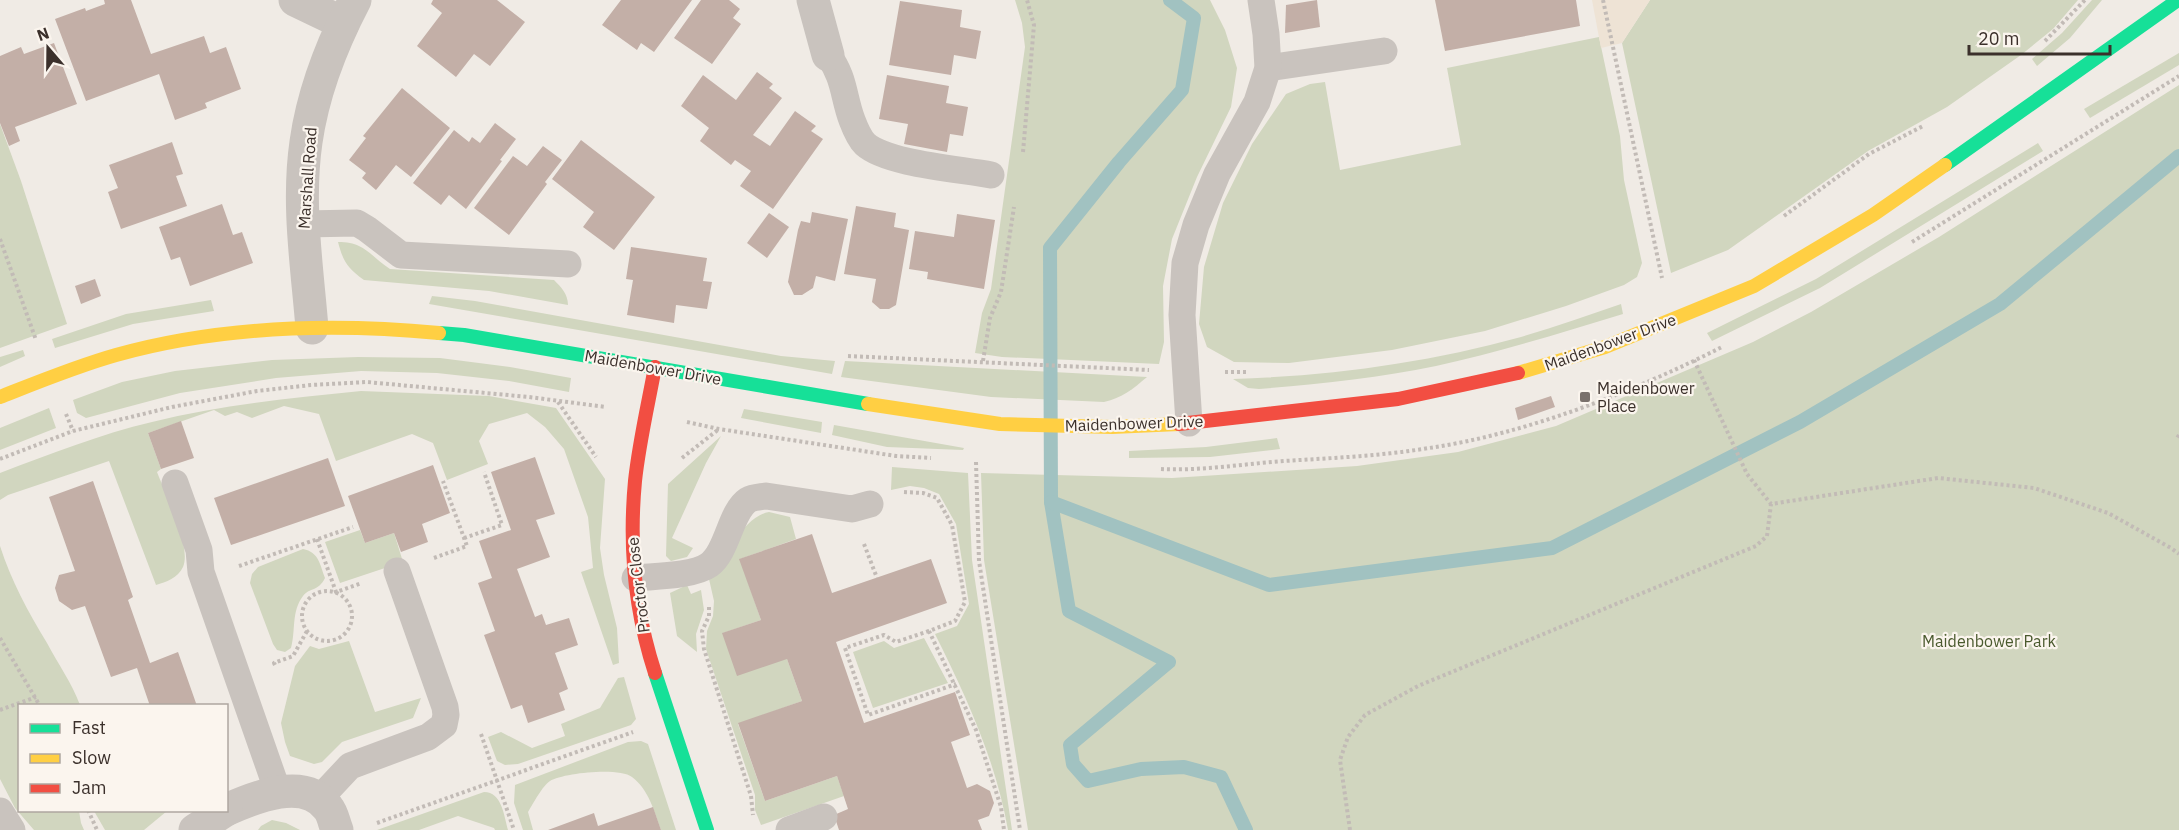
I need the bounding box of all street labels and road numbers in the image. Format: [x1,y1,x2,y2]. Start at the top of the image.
street label: Marshall Road [293,126,321,230]
street label: Maidenbower Drive [1541,309,1679,375]
street label: Maidenbower Drive [583,345,723,389]
street label: Maidenbower Drive [1064,411,1204,435]
street label: Proctor Close [622,536,654,634]

